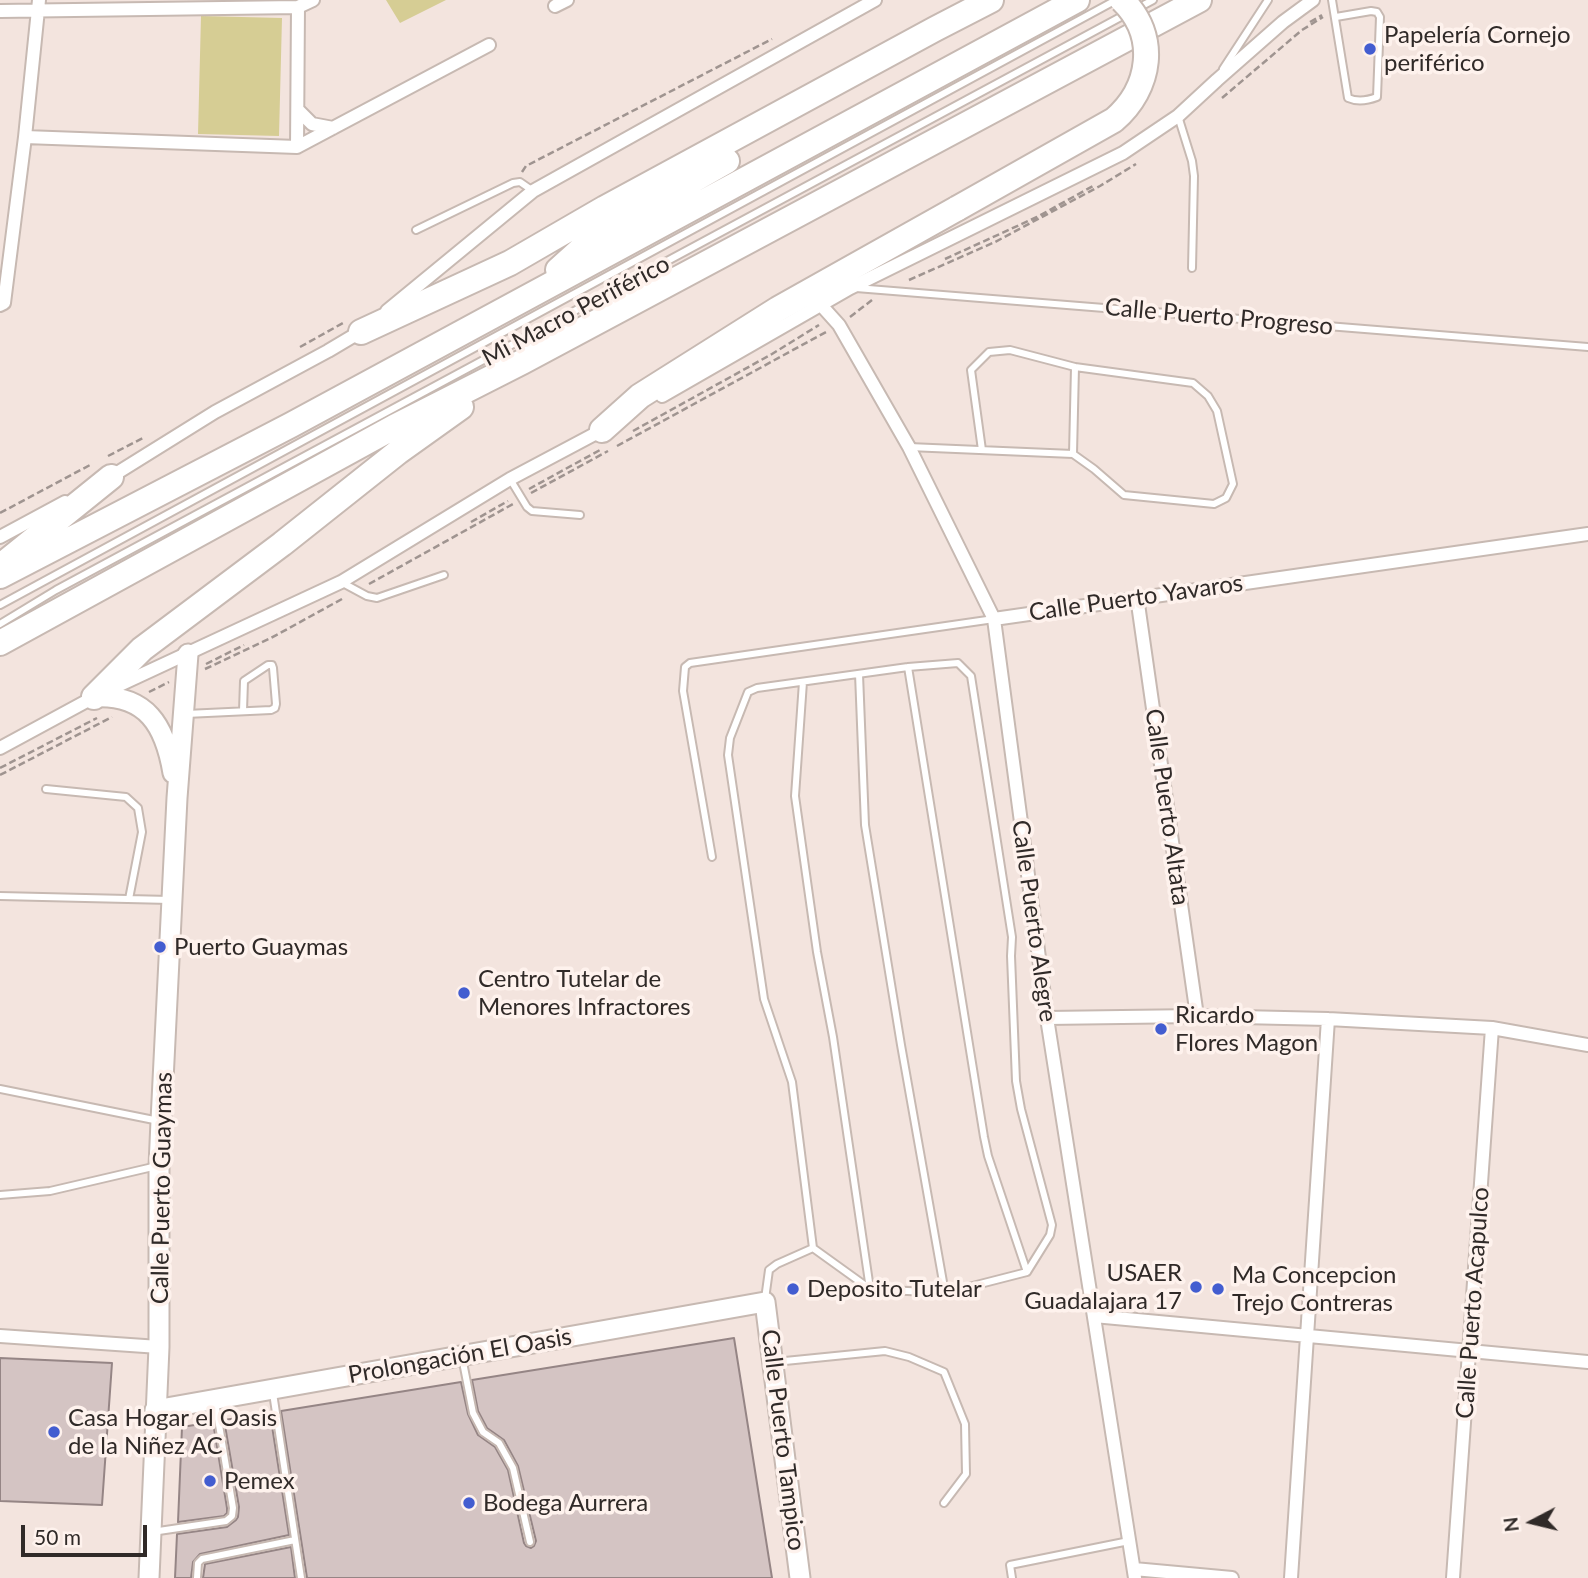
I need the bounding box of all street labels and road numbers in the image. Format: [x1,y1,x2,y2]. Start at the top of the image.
street label: Mi Macro Periférico [477,249,675,373]
street label: Calle Puerto Progreso [1104,293,1334,341]
street label: Calle Puerto Yavaros [1027,569,1245,627]
street label: Calle Puerto Altata [1139,707,1195,907]
street label: Calle Puerto Alegre [1006,818,1062,1024]
street label: Calle Puerto Guaymas [146,1072,178,1304]
street label: Calle Puerto Acapulco [1451,1186,1495,1420]
street label: Prolongación El Oasis [346,1322,574,1390]
street label: Calle Puerto Tampico [755,1328,811,1552]

